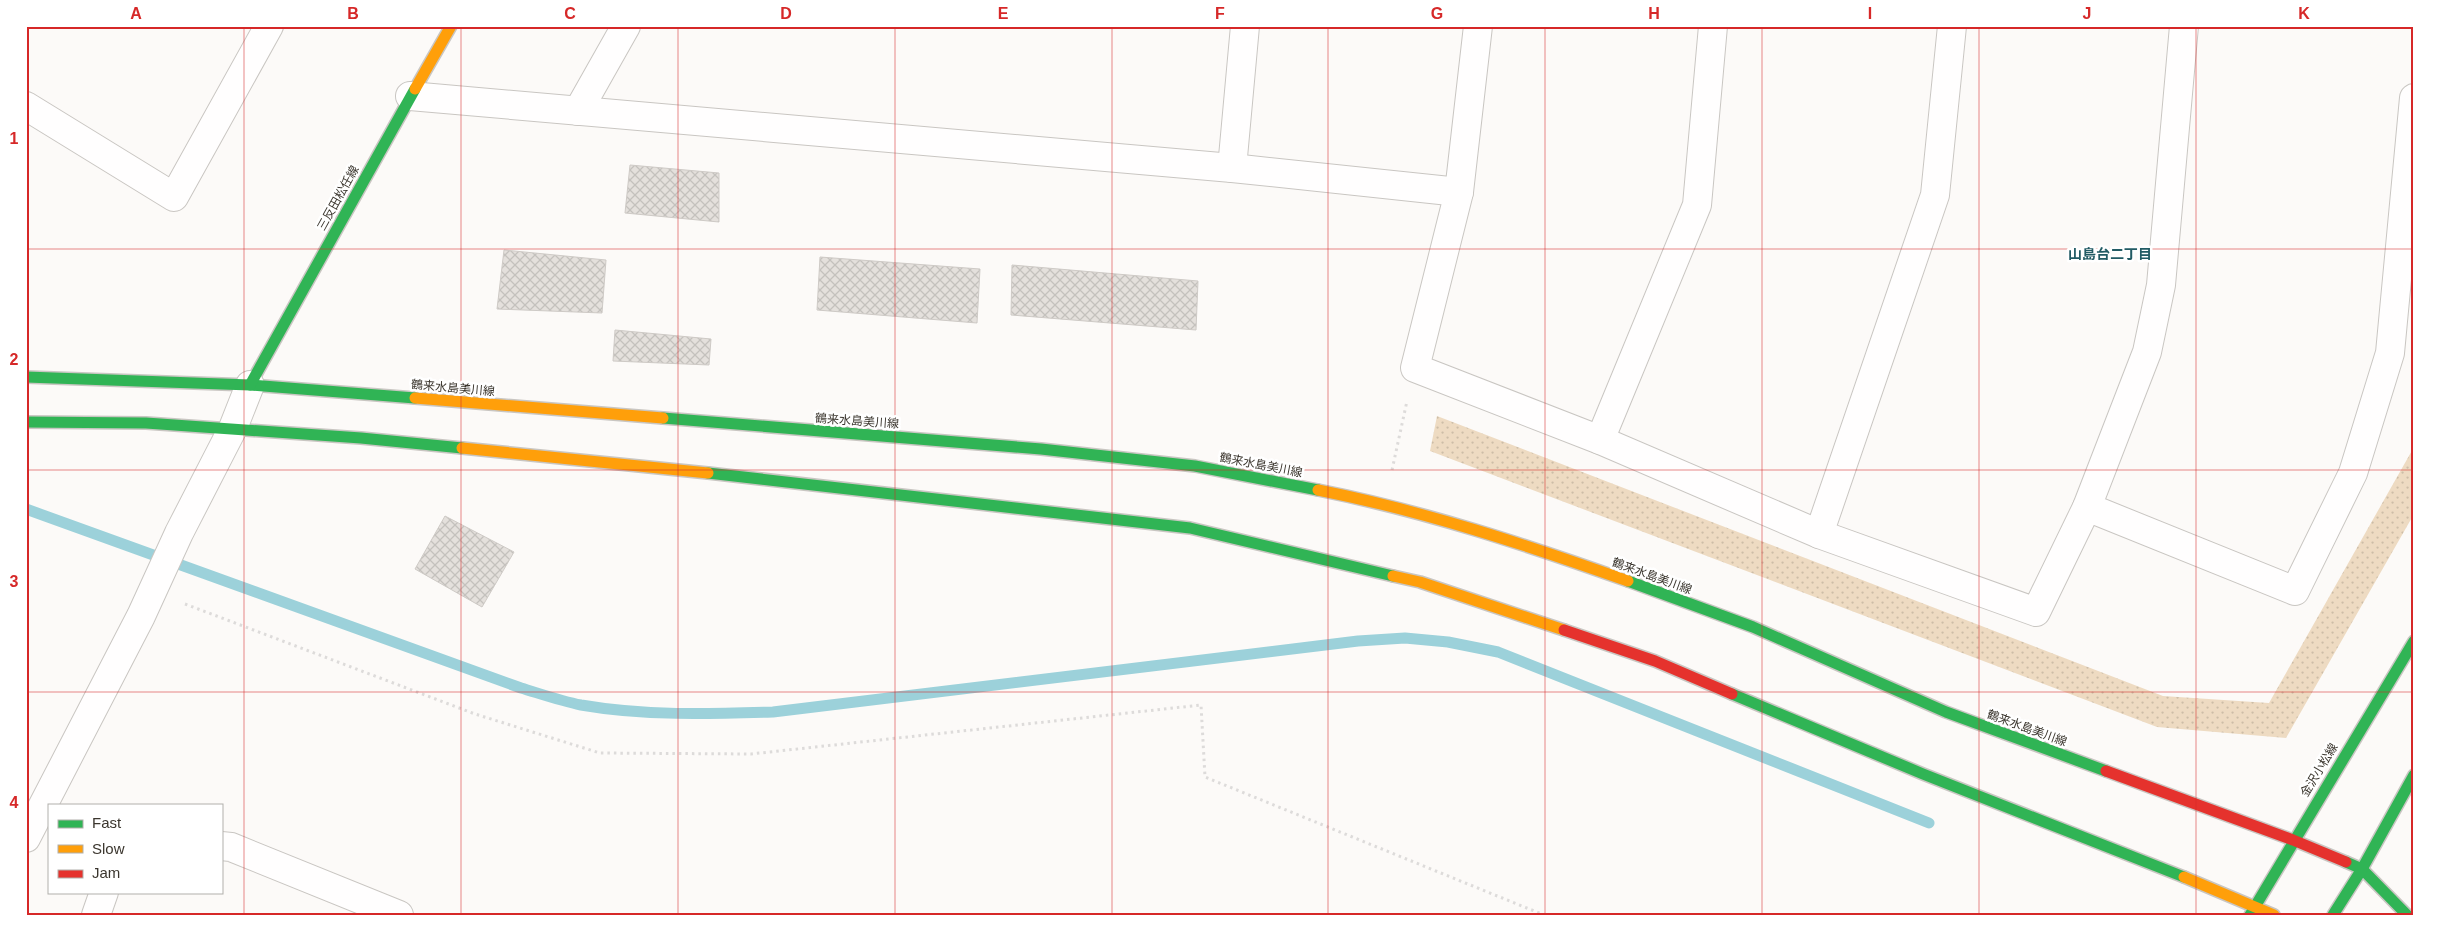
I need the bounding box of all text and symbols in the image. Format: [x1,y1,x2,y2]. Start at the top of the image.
text: A [130,5,142,22]
text: B [347,5,359,22]
text: C [564,5,576,22]
text: D [780,5,792,22]
text: E [998,5,1009,22]
text: F [1215,5,1225,22]
text: G [1431,5,1443,22]
text: H [1648,5,1660,22]
text: I [1868,5,1872,22]
text: J [2083,5,2091,22]
text: K [2298,5,2310,22]
text: 1 [10,130,19,147]
street label: 三反田松任線 [314,163,362,233]
district label: 山島台二丁目 [2068,246,2152,262]
text: 2 [10,351,19,368]
street label: 鶴来水島美川線 [411,377,495,399]
street label: 鶴来水島美川線 [815,411,899,431]
street label: 鶴来水島美川線 [1218,450,1304,480]
street label: 鶴来水島美川線 [1610,555,1694,597]
text: 3 [10,573,19,590]
street label: 鶴来水島美川線 [1985,707,2069,749]
street label: 金沢小松線 [2298,741,2340,799]
text: 4 [10,794,19,811]
legend [48,804,222,894]
text: Fast [92,814,122,831]
text: Slow [92,840,125,857]
text: Jam [92,864,120,881]

